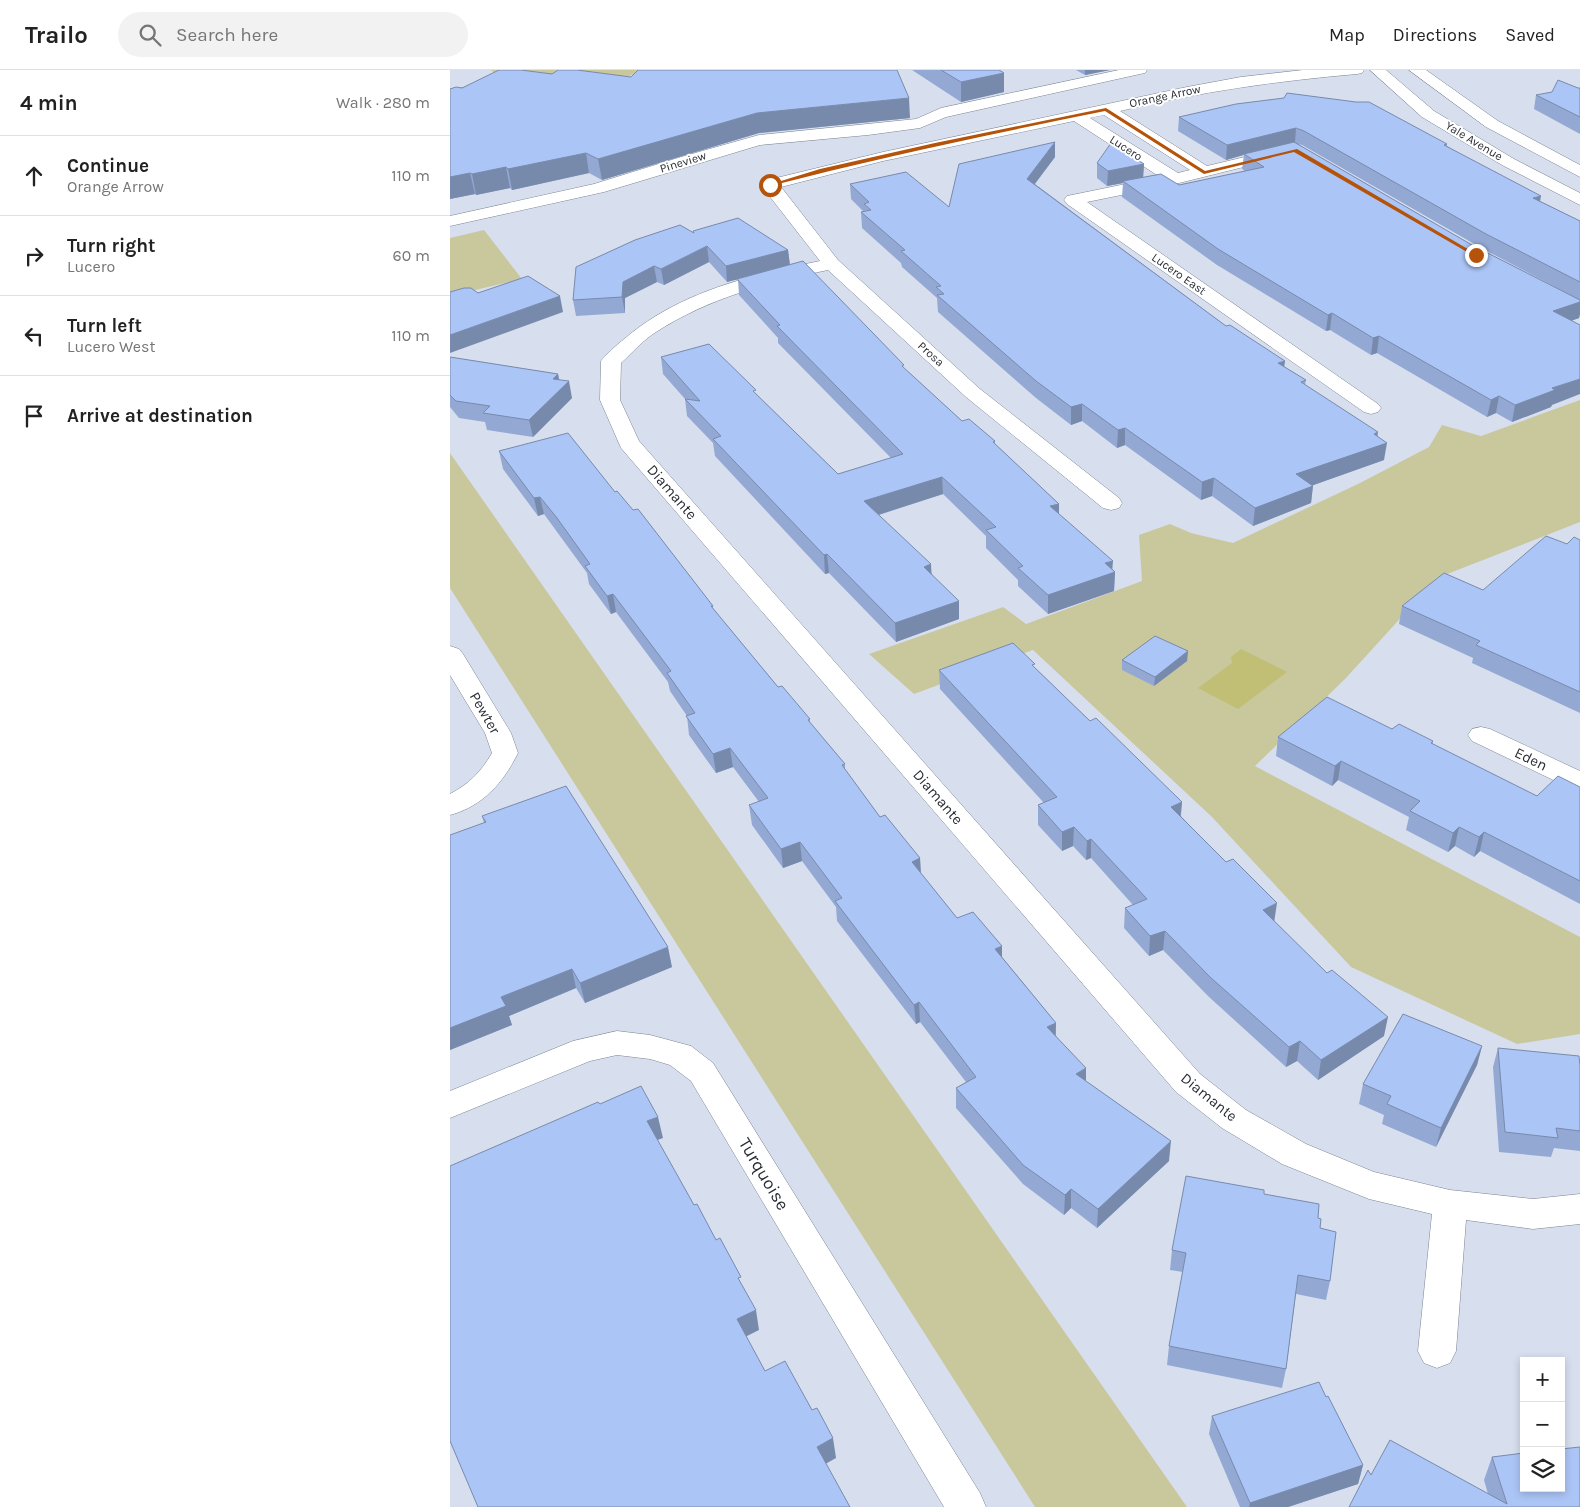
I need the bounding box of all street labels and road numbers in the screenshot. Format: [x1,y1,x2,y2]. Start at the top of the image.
street label: Orange Arrow [1128,82,1202,110]
street label: Yale Avenue [1443,118,1505,164]
street label: Lucero [1107,132,1145,164]
street label: Pineview [658,148,708,176]
street label: Lucero East [1149,250,1209,298]
street label: Prosa [915,339,947,369]
street label: Diamante [643,461,701,523]
street label: Pewter [466,689,504,738]
street label: Eden [1512,743,1550,775]
street label: Diamante [909,766,967,828]
street label: Diamante [1177,1069,1241,1125]
street label: Turquoise [734,1134,794,1214]

